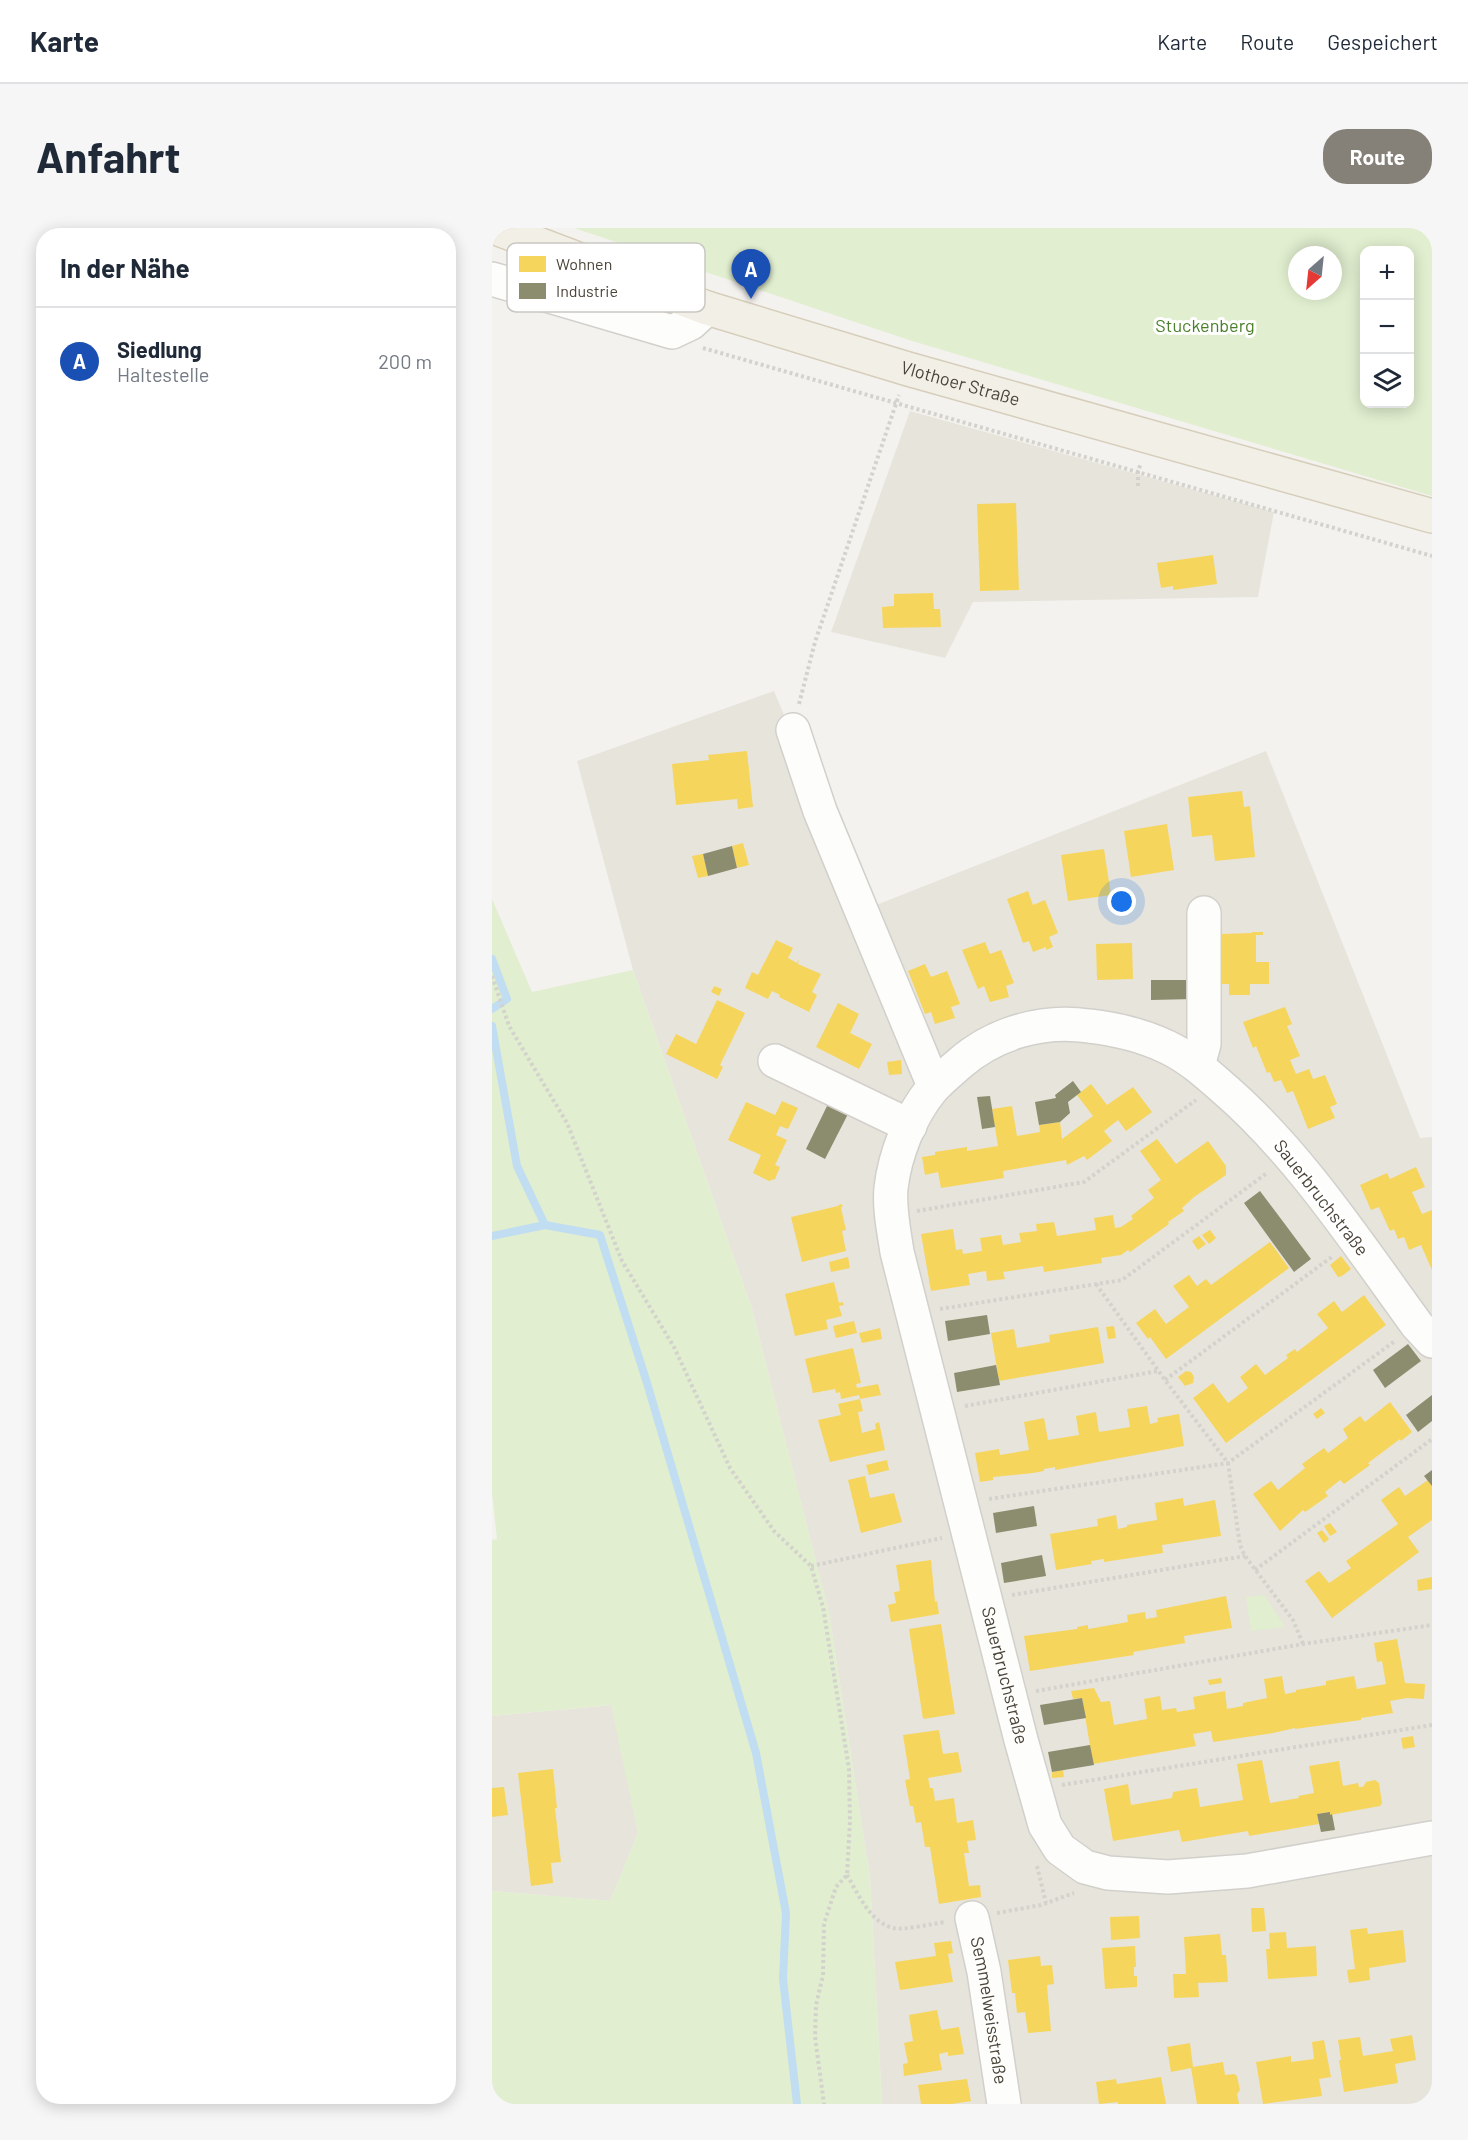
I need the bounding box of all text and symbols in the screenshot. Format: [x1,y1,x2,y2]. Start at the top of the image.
text: Karte [30,24,99,58]
text: Karte [1157,29,1207,54]
text: Route [1240,29,1294,54]
text: Gespeichert [1327,29,1438,54]
button: Route [1323,129,1432,184]
text: Anfahrt [36,131,181,181]
legend [507,243,705,312]
north arrow [1288,246,1342,300]
map controls [1360,246,1414,408]
button: + [1360,246,1414,300]
pin: A [732,250,770,299]
text: In der Nähe [60,252,190,283]
text: Wohnen [556,254,612,273]
text: Industrie [556,281,618,300]
button: − [1360,300,1414,354]
park label: Stuckenberg [1155,314,1255,336]
text: Siedlung [117,336,202,362]
text: A [73,349,86,373]
text: 200 m [378,349,432,373]
button: layers [1360,354,1414,408]
street label: Vlothoer Straße [898,355,1023,410]
text: Haltestelle [117,362,209,386]
your location [1107,887,1136,916]
street label: Sauerbruchstraße [1270,1135,1374,1260]
street label: Sauerbruchstraße [978,1604,1034,1746]
street label: Semmelweisstraße [966,1934,1013,2086]

